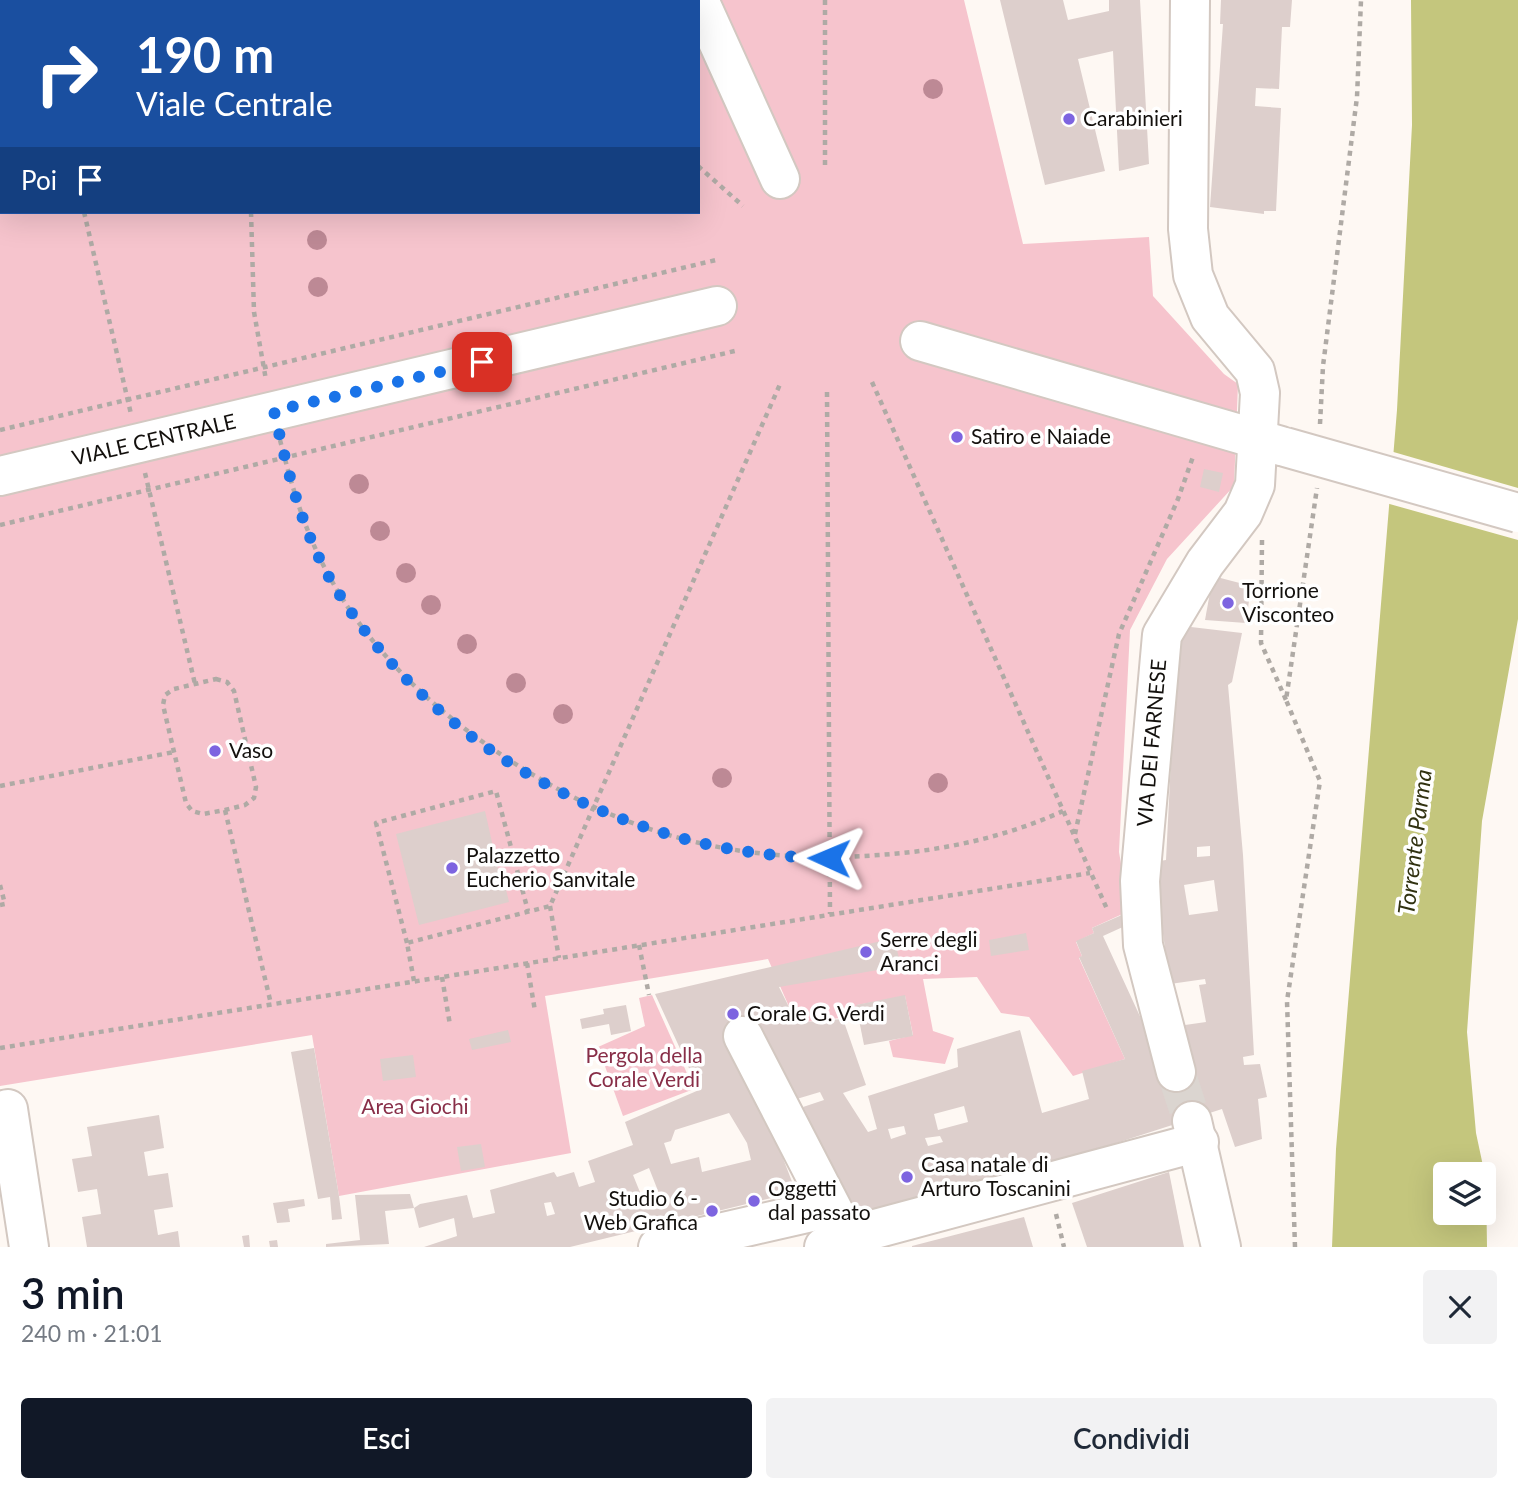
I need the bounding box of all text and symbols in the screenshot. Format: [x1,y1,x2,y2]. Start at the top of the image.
text: 190 m [136,25,274,83]
icon: right [21,28,112,119]
text: Viale Centrale [136,84,333,123]
place label: Carabinieri [1083,105,1183,130]
marker: Carabinieri [1061,111,1077,127]
icon: arrive [71,161,109,199]
text: Poi [21,164,57,196]
pin [452,332,512,392]
icon: arrive [463,343,501,381]
street label: VIALE CENTRALE [69,408,238,470]
place label: Satiro e Naiade [971,423,1111,448]
marker: Satiro e Naiade [949,429,965,445]
place label: Torrione Visconteo [1242,577,1334,626]
marker: Torrione Visconteo [1220,595,1236,611]
street label: VIA DEI FARNESE [1131,658,1170,828]
place label: Vaso [229,737,273,762]
marker: Vaso [207,743,223,759]
water label: Torrente Parma [1391,768,1437,916]
position arrow [792,821,866,895]
place label: Palazzetto Eucherio Sanvitale [466,842,635,891]
marker: Palazzetto Eucherio Sanvitale [444,860,460,876]
place label: Serre degli Aranci [880,926,978,975]
marker: Serre degli Aranci [858,944,874,960]
place label: Corale G. Verdi [747,1000,885,1025]
marker: Corale G. Verdi [725,1006,741,1022]
park label: Pergola della Corale Verdi [585,1042,703,1091]
park label: Area Giochi [361,1093,469,1118]
place label: Casa natale di Arturo Toscanini [921,1151,1071,1200]
map controls [1433,1162,1496,1225]
button: layers [1433,1162,1496,1225]
marker: Casa natale di Arturo Toscanini [899,1169,915,1185]
place label: Oggetti dal passato [768,1175,871,1224]
place label: Studio 6 - Web Grafica [584,1185,698,1234]
marker: Oggetti dal passato [746,1193,762,1209]
marker: Studio 6 - Web Grafica [704,1203,720,1219]
text: 3 min [21,1268,125,1318]
button: close [1423,1270,1497,1344]
text: 240 m · 21:01 [21,1319,163,1347]
button: Esci [21,1398,752,1478]
button: Condividi [766,1398,1497,1478]

